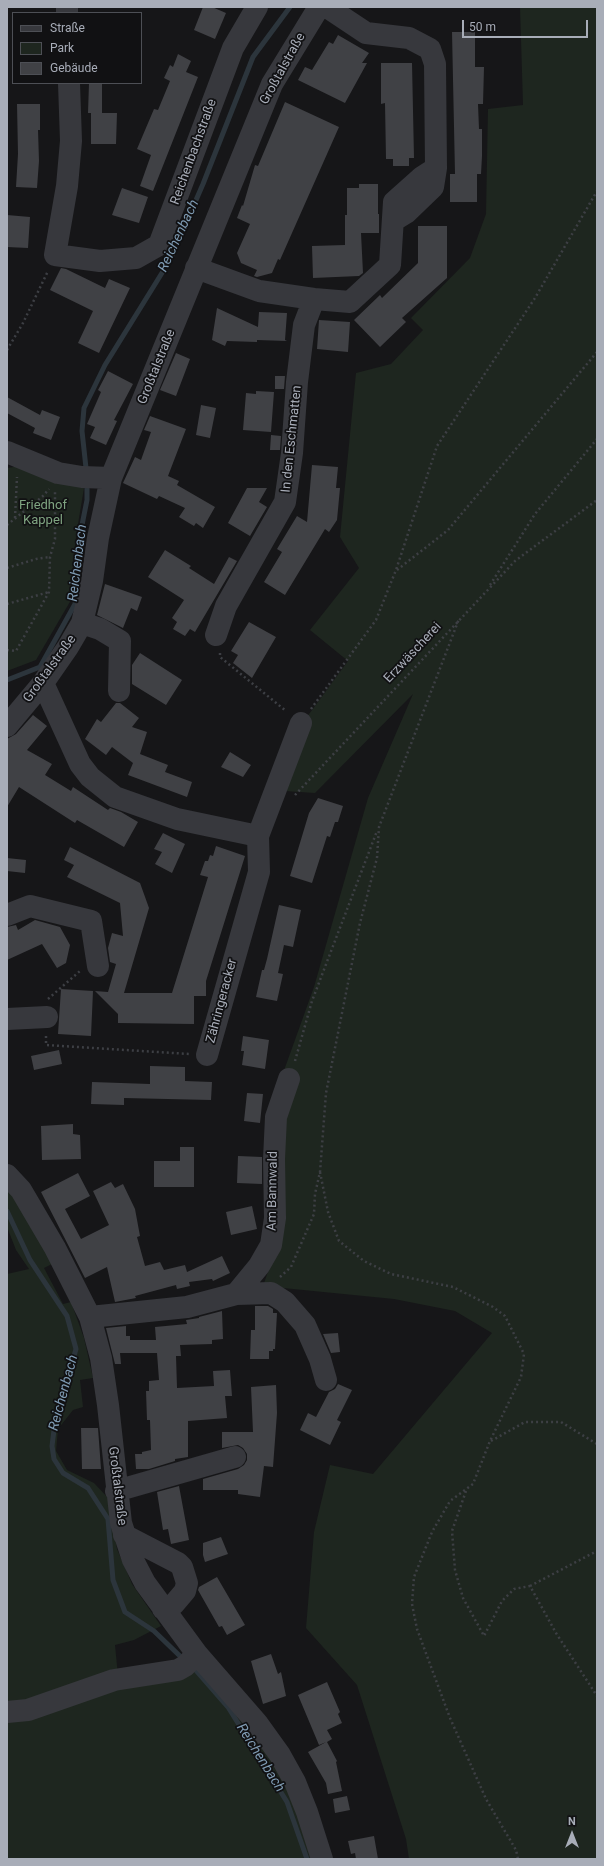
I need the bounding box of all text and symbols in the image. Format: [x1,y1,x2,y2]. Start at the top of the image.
legend [12,12,142,84]
scale bar [464,12,590,38]
text: 50 m [469,20,496,34]
text: Straße [50,21,85,35]
street label: Großtalstraße [257,30,309,108]
text: Park [50,41,74,55]
text: Gebäude [50,61,98,75]
street label: Reichenbachstraße [168,97,220,207]
water label: Reichenbach [155,197,203,275]
street label: Großtalstraße [135,327,179,407]
street label: In den Eschmatten [279,385,305,493]
park label: Friedhof Kappel [19,498,67,529]
water label: Reichenbach [65,523,91,603]
street label: Erzwäscherei [381,620,445,686]
street label: Großtalstraße [20,632,80,706]
street label: Zähringeracker [203,957,241,1045]
street label: Am Bannwald [265,1151,281,1231]
water label: Reichenbach [46,1353,82,1433]
street label: Großtalstraße [104,1446,130,1526]
water label: Reichenbach [232,1721,288,1795]
north arrow [552,1814,592,1854]
text: N [568,1815,576,1828]

